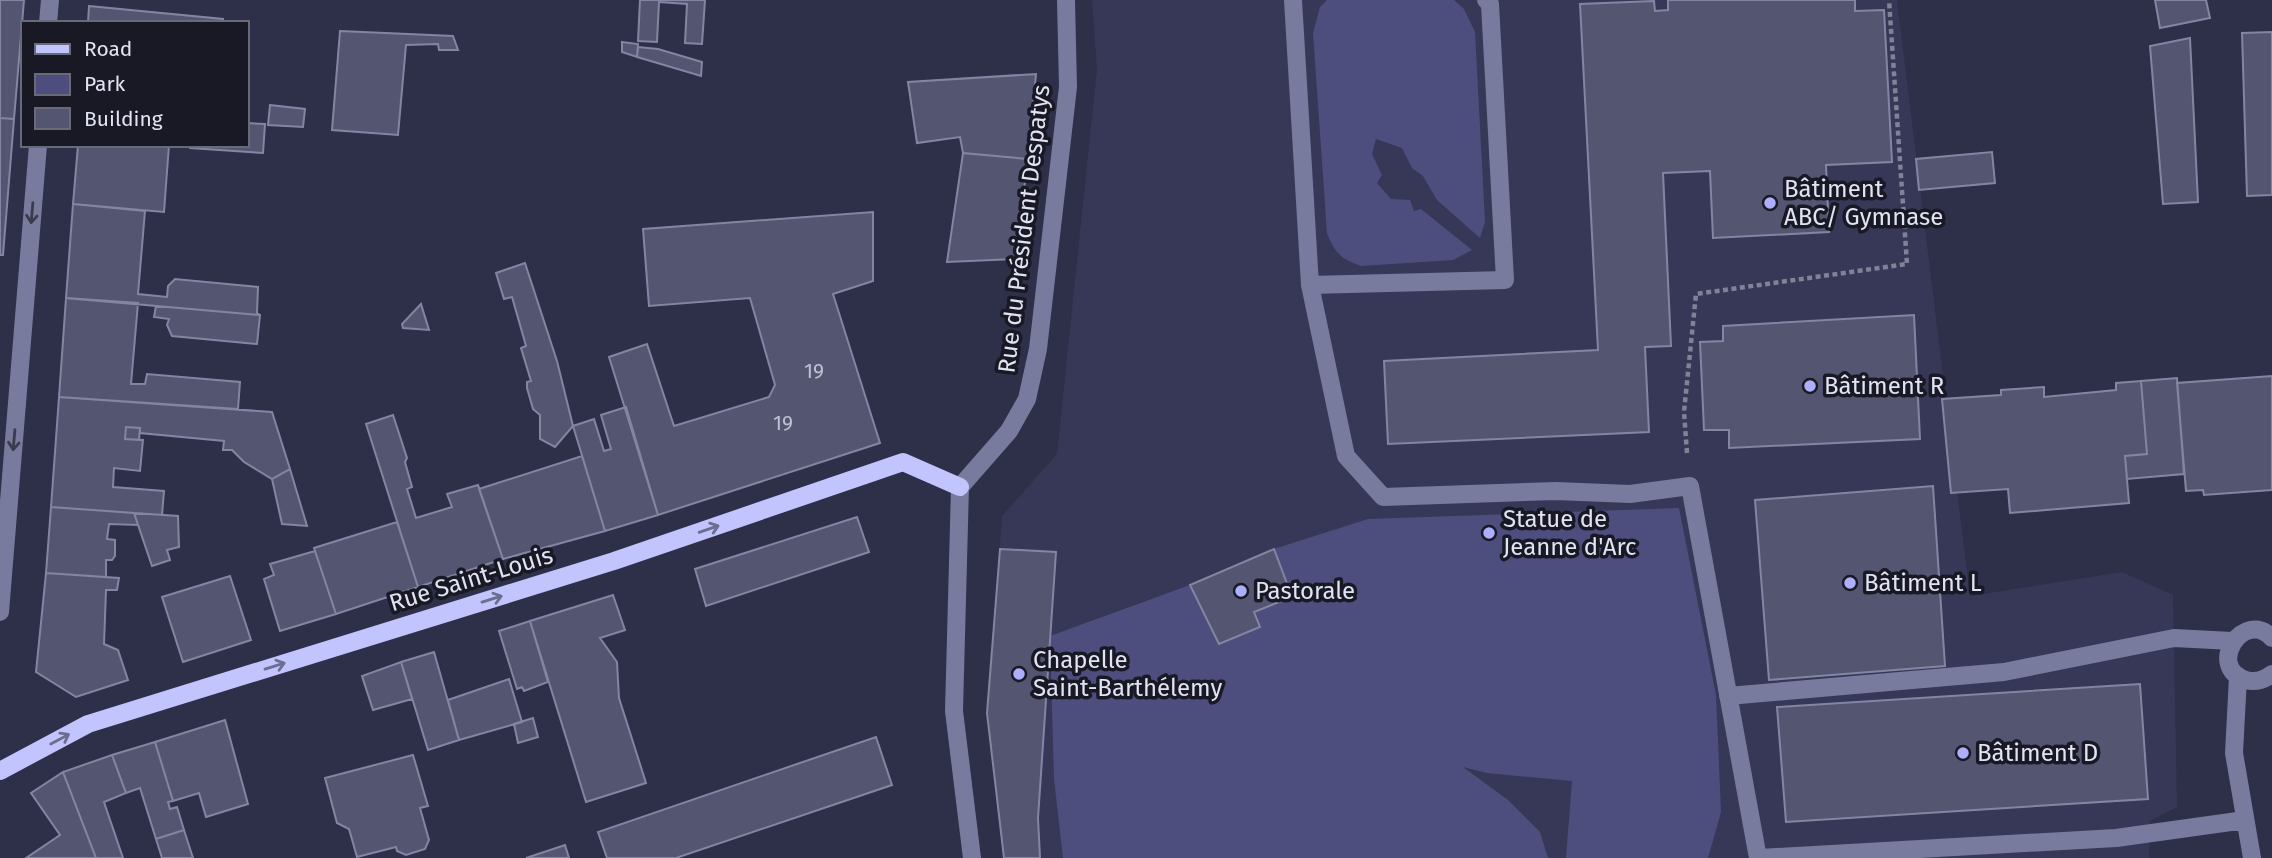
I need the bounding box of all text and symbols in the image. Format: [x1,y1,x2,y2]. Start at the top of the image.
legend [21,21,248,147]
text: Road [84,36,132,62]
text: Park [84,71,126,97]
street label: Rue du Président Despatys [992,83,1056,375]
text: Building [84,106,163,132]
place label: Bâtiment ABC/ Gymnase [1784,175,1943,231]
marker: Bâtiment ABC/ Gymnase [1762,195,1778,211]
one-way arrow [25,201,38,224]
house number: 19 [804,358,824,384]
place label: Bâtiment R [1824,372,1944,400]
marker: Bâtiment R [1802,378,1818,394]
house number: 19 [773,410,793,436]
one-way arrow [7,428,20,451]
place label: Statue de Jeanne d'Arc [1503,505,1636,561]
one-way arrow [697,522,719,534]
marker: Statue de Jeanne d'Arc [1481,525,1497,541]
street label: Rue Saint-Louis [386,541,556,617]
place label: Bâtiment L [1864,569,1982,597]
marker: Bâtiment L [1842,575,1858,591]
place label: Pastorale [1255,577,1355,605]
marker: Pastorale [1233,583,1249,599]
one-way arrow [481,591,503,604]
place label: Chapelle Saint-Barthélemy [1033,646,1222,702]
one-way arrow [264,659,286,672]
marker: Chapelle Saint-Barthélemy [1011,666,1027,682]
one-way arrow [49,732,70,745]
place label: Bâtiment D [1977,739,2098,767]
marker: Bâtiment D [1955,745,1971,761]

